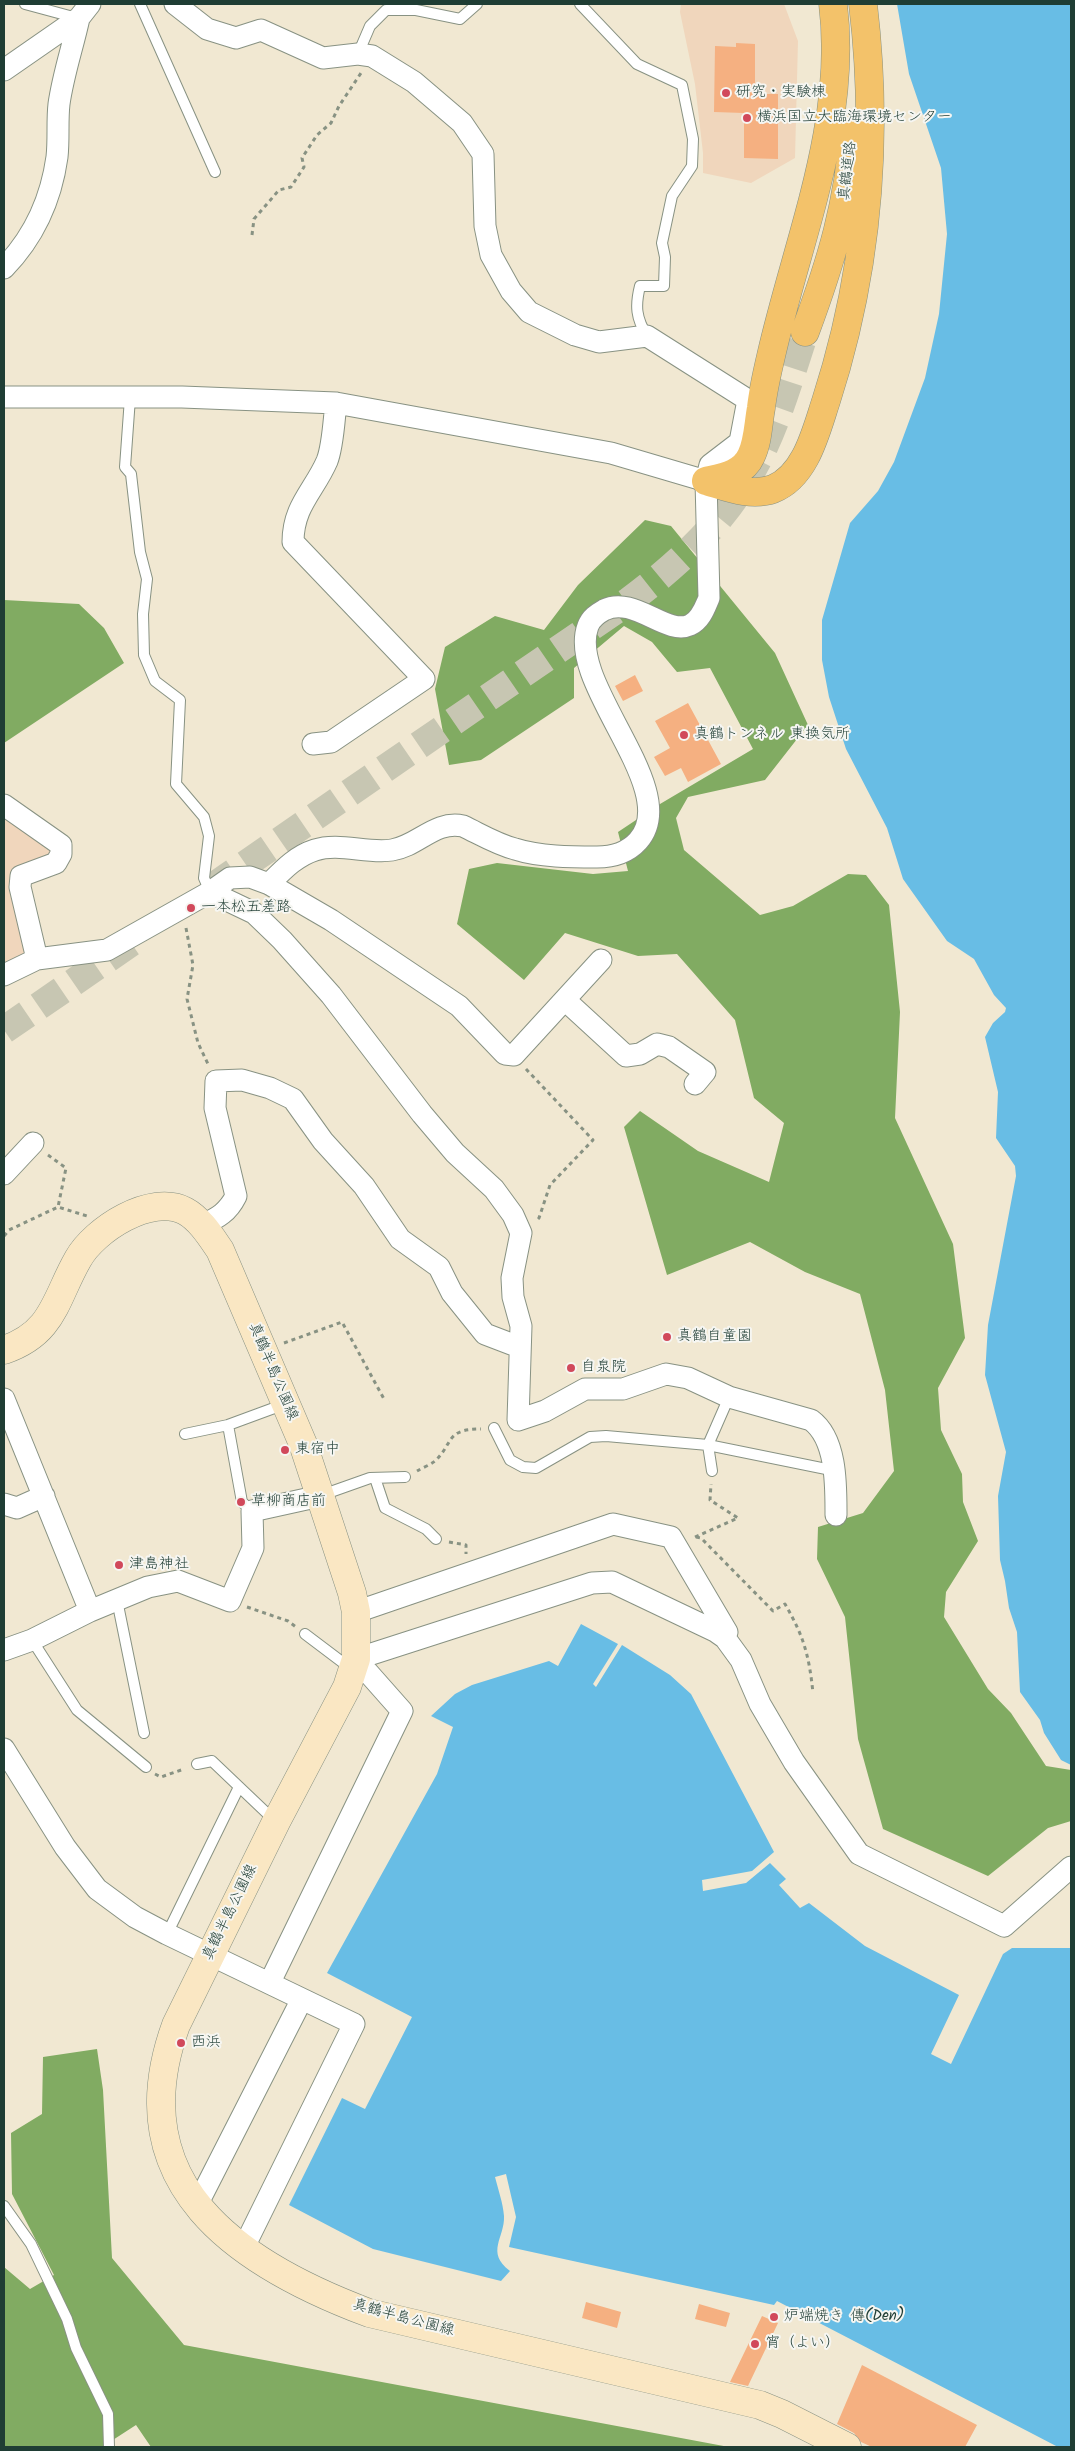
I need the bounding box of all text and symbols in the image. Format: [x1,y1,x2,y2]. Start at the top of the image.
place label: 研究・実験棟 [736,84,826,102]
marker: 研究・実験棟 [720,87,732,99]
place label: 横浜国立大臨海環境センター [757,109,952,127]
marker: 横浜国立大臨海環境センター [741,112,753,124]
street label: 真鶴道路 [836,140,862,202]
place label: 真鶴トンネル 東換気所 [694,726,850,744]
marker: 真鶴トンネル 東換気所 [678,729,690,741]
place label: 一本松五差路 [201,899,291,917]
marker: 一本松五差路 [185,902,197,914]
street label: 真鶴半島公園線 [243,1320,301,1424]
place label: 真鶴自童園 [677,1328,752,1346]
marker: 真鶴自童園 [661,1331,673,1343]
place label: 自泉院 [581,1359,626,1377]
marker: 自泉院 [565,1362,577,1374]
place label: 東宿中 [295,1441,340,1459]
marker: 東宿中 [279,1444,291,1456]
place label: 草柳商店前 [251,1493,326,1511]
marker: 草柳商店前 [235,1496,247,1508]
place label: 津島神社 [129,1556,189,1574]
marker: 津島神社 [113,1559,125,1571]
street label: 真鶴半島公園線 [200,1862,262,1964]
place label: 西浜 [191,2034,221,2052]
marker: 西浜 [175,2037,187,2049]
street label: 真鶴半島公園線 [350,2297,456,2341]
place label: 炉端焼き 傳(Den) [784,2308,904,2326]
marker: 炉端焼き 傳(Den) [768,2311,780,2323]
place label: 宵（よい） [765,2335,840,2353]
marker: 宵（よい） [749,2338,761,2350]

